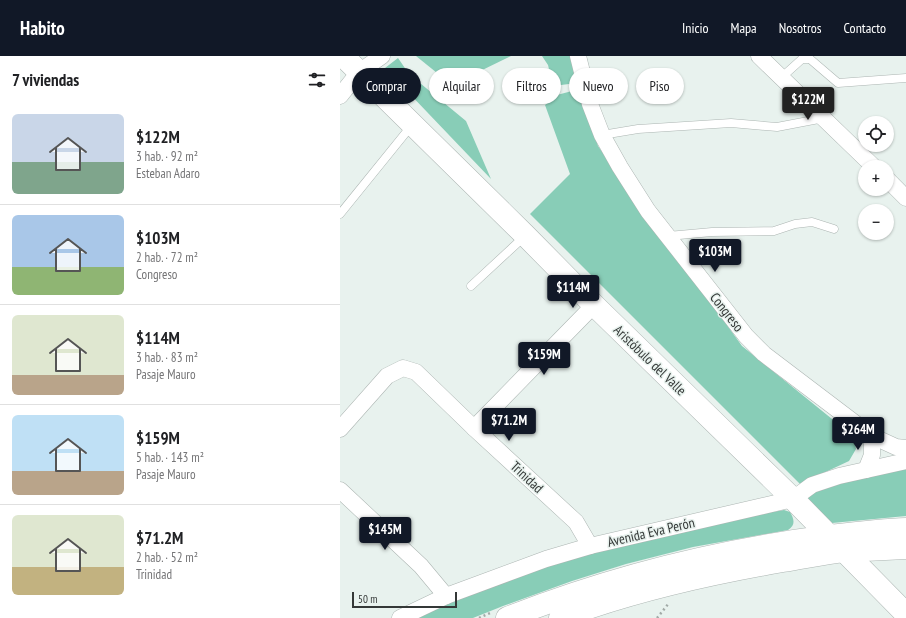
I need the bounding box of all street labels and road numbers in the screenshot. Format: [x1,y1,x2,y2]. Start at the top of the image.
street label: Congreso [706,289,748,335]
street label: Aristóbulo del Valle [610,321,690,399]
street label: Trinidad [507,457,547,497]
street label: Avenida Eva Perón [606,513,696,551]

